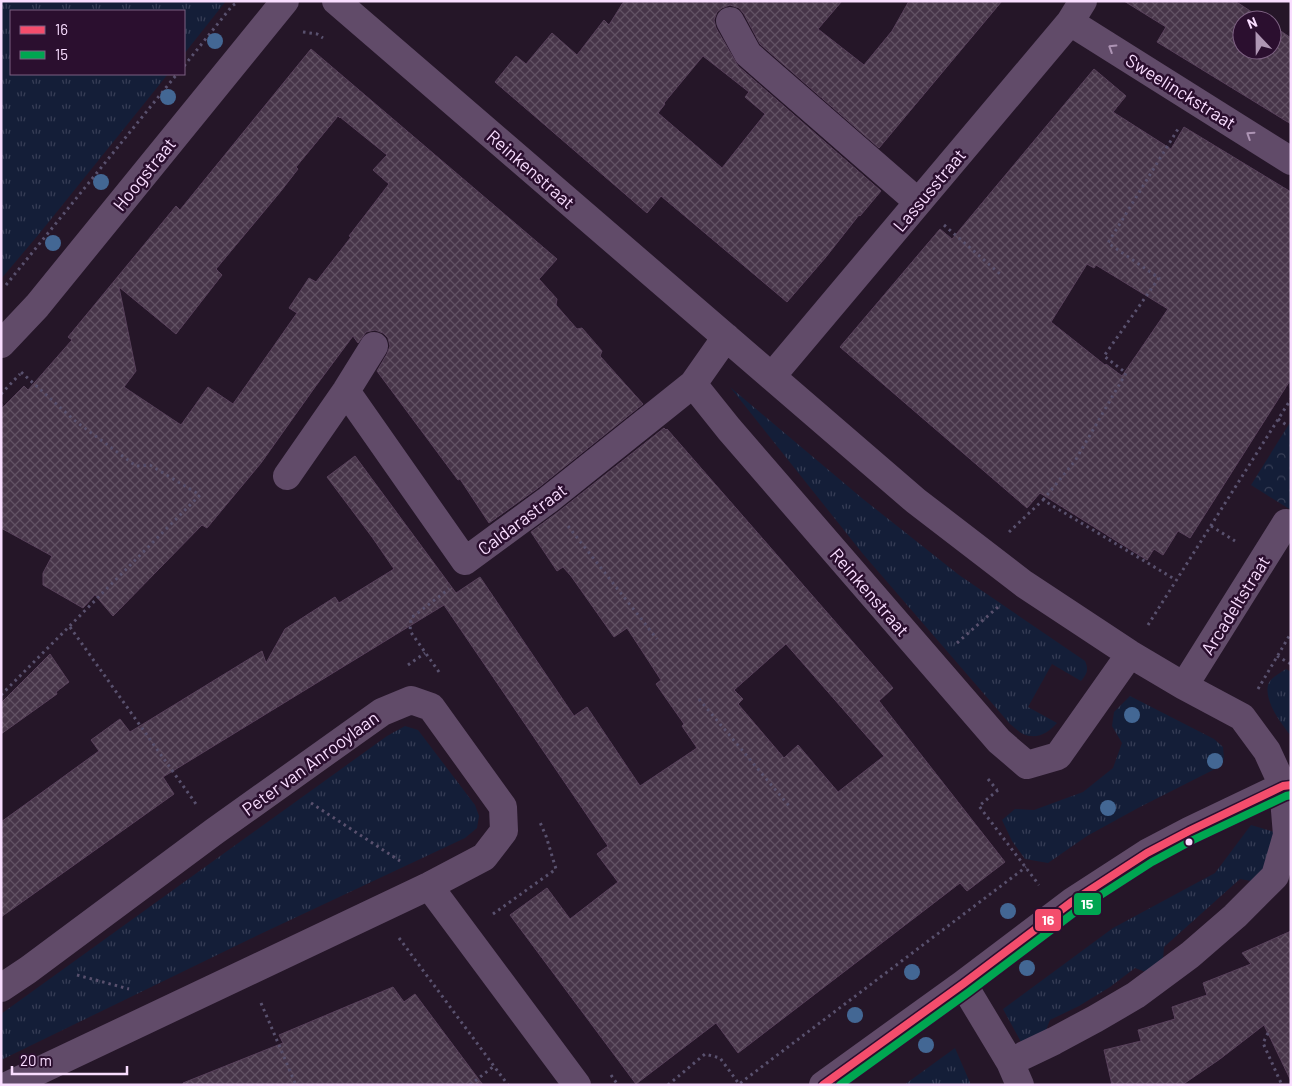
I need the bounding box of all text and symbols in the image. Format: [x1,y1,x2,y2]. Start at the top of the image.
legend [10,10,185,75]
north arrow [1232,10,1282,60]
text: N [1244,13,1259,32]
text: 16 [55,20,68,38]
text: 15 [55,45,68,63]
one-way arrow [1109,45,1118,54]
street label: Sweelinckstraat [1122,48,1240,134]
street label: Reinkenstraat [483,125,579,213]
one-way arrow [1246,132,1255,141]
street label: Hoogstraat [108,133,180,215]
street label: Lassusstraat [888,144,970,236]
street label: Caldarastraat [473,478,571,560]
street label: Reinkenstraat [826,544,914,640]
street label: Arcadeltstraat [1196,551,1274,659]
street label: Peter van Anrooylaan [237,706,383,820]
unlabelled marker [1184,837,1194,847]
line badge: 15 [1073,892,1102,916]
text: 15 [1081,895,1094,912]
line badge: 16 [1034,908,1062,932]
text: 16 [1042,911,1055,928]
scale bar [12,1044,128,1076]
text: 20 m [20,1051,52,1069]

